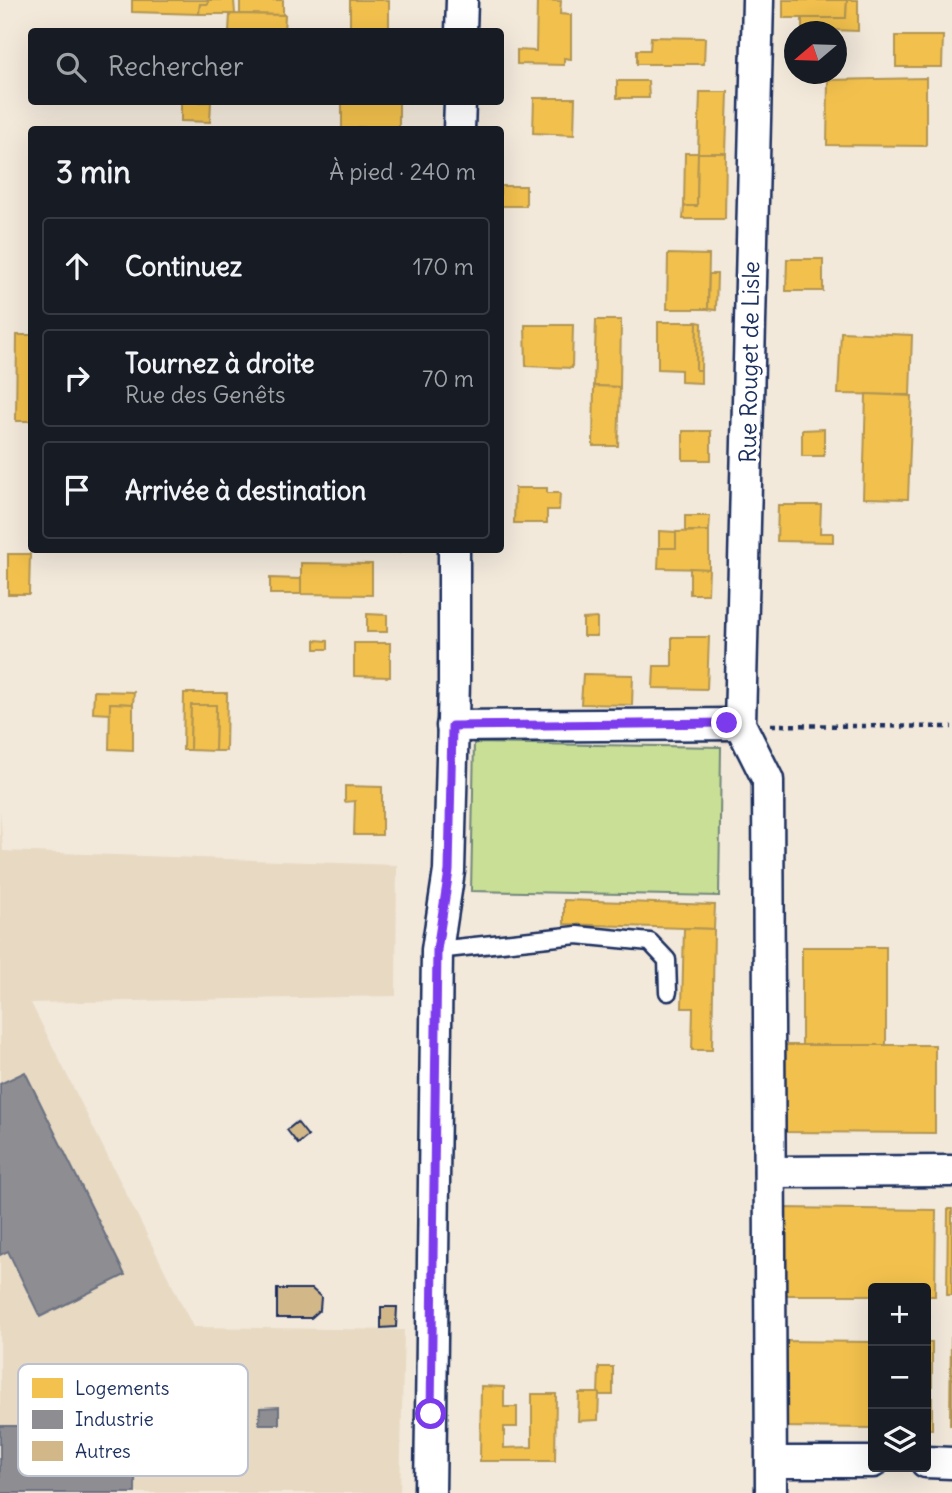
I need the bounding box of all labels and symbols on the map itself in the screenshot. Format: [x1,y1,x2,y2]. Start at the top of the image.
north arrow [784,21,847,84]
street label: Rue Rouget de Lisle [733,261,765,463]
route end [711,707,742,738]
legend [18,1364,248,1476]
text: Logements [75,1376,169,1400]
route start [415,1398,446,1429]
text: Industrie [75,1407,154,1431]
text: Autres [75,1439,131,1463]

